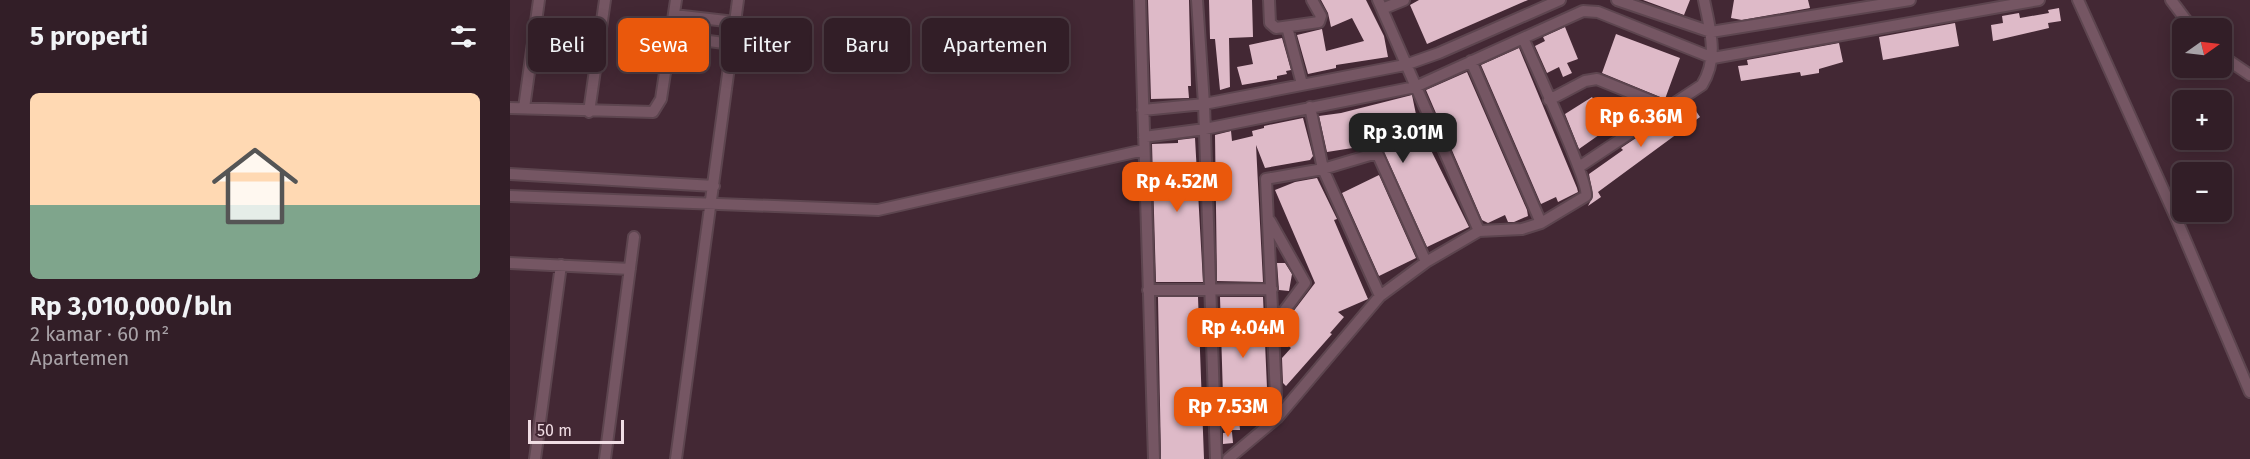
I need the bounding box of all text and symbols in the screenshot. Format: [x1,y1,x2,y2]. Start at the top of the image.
chip: Beli [528,18,606,72]
chip: Sewa [618,18,709,72]
chip: Filter [721,18,812,72]
chip: Baru [824,18,910,72]
chip: Apartemen [922,18,1069,72]
north arrow [2172,18,2232,78]
map controls [2172,18,2232,222]
icon: filters [447,20,480,53]
text: 5 properti [30,21,148,52]
button: + [2172,90,2232,150]
pin: Rp 6.36M [1579,97,1703,148]
text: Rp 6.36M [1600,104,1682,128]
pin: Rp 3.01M [1341,113,1465,164]
text: Rp 3.01M [1363,120,1443,144]
icon: home [201,132,309,240]
pin: Rp 4.52M [1115,162,1239,213]
button: − [2172,162,2232,222]
text: Rp 4.52M [1136,169,1218,193]
text: Rp 3,010,000/bln [30,291,232,322]
pin: Rp 4.04M [1181,308,1305,359]
text: Rp 4.04M [1201,315,1285,339]
text: 2 kamar · 60 m² [30,322,169,346]
text: Apartemen [30,346,129,370]
pin: Rp 7.53M [1166,387,1290,438]
text: Rp 7.53M [1188,394,1268,418]
scale bar [528,417,624,444]
text: 50 m [537,421,572,440]

